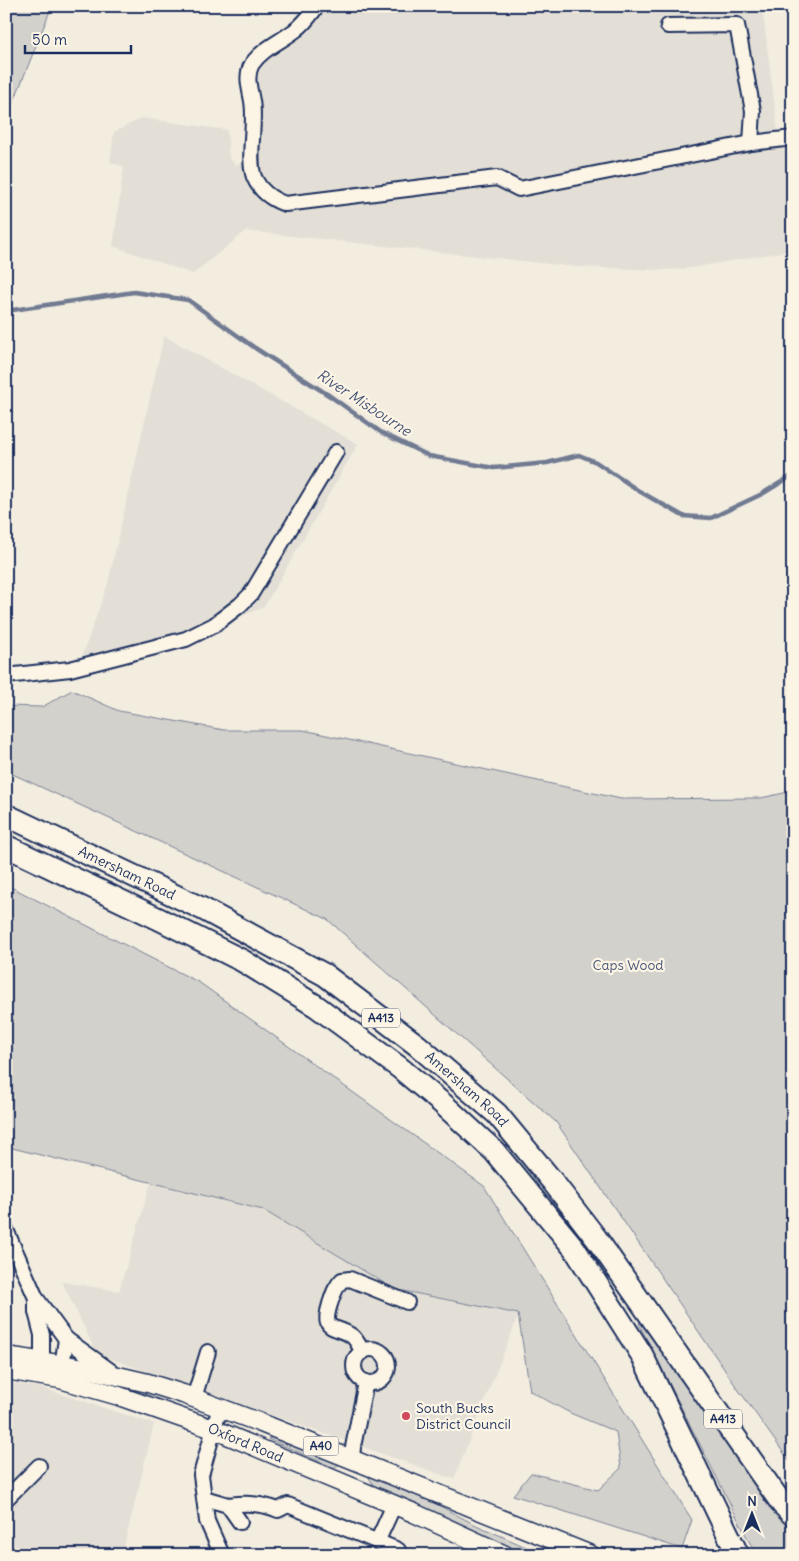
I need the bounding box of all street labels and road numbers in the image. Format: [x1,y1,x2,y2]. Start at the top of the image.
street label: Amersham Road [75,842,178,904]
road number: A413 [362,1008,400,1028]
street label: Amersham Road [421,1047,513,1130]
road number: A413 [704,1410,742,1428]
street label: Oxford Road [205,1419,286,1466]
road number: A40 [304,1436,338,1455]

